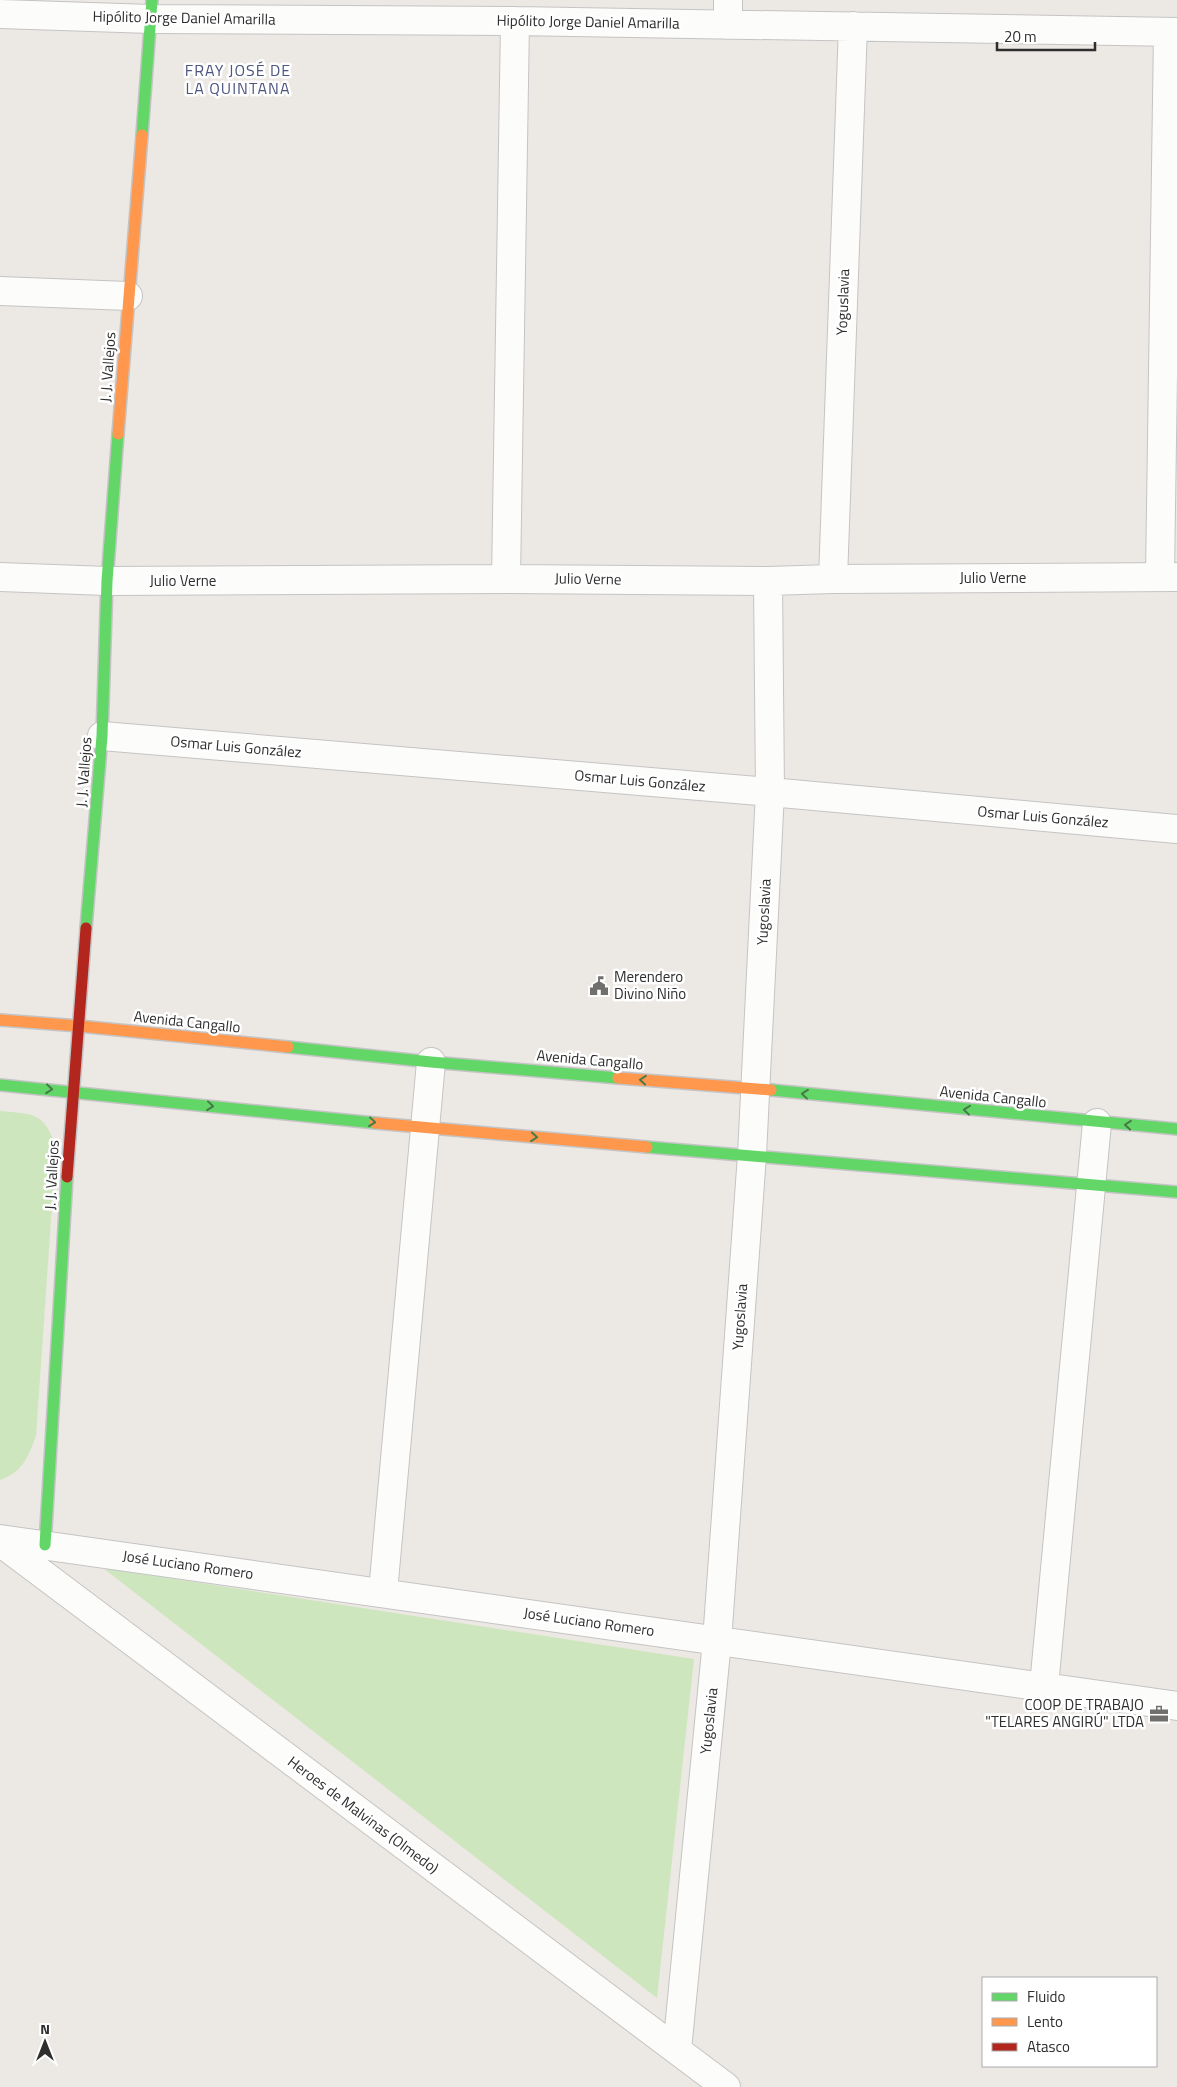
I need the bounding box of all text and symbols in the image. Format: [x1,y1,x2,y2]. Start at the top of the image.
street label: Hipólito Jorge Daniel Amarilla [92,4,276,31]
street label: Hipólito Jorge Daniel Amarilla [496,8,680,35]
scale bar [997,20,1094,52]
text: 20 m [1004,25,1037,48]
district label: FRAY JOSÉ DE LA QUINTANA [185,58,291,100]
street label: Yoguslavia [830,268,855,336]
street label: J. J. Vallejos [94,331,121,403]
street label: Julio Verne [554,566,622,591]
street label: Julio Verne [960,566,1026,589]
street label: Julio Verne [150,569,216,592]
street label: Osmar Luis González [170,729,303,764]
street label: J. J. Vallejos [70,736,97,808]
street label: Osmar Luis González [574,763,707,798]
street label: Osmar Luis González [977,799,1110,834]
street label: Yugoslavia [750,878,777,946]
place label: Merendero Divino Niño [614,965,686,1005]
public building icon: Merendero Divino Niño [588,975,610,997]
street label: Avenida Cangallo [133,1004,242,1039]
street label: Avenida Cangallo [536,1043,645,1076]
one-way arrow [639,1075,647,1086]
street label: Avenida Cangallo [939,1079,1048,1114]
one-way arrow [45,1084,53,1095]
one-way arrow [801,1089,809,1100]
one-way arrow [206,1100,214,1111]
one-way arrow [962,1105,970,1116]
one-way arrow [368,1117,376,1128]
one-way arrow [1124,1120,1132,1131]
one-way arrow [530,1131,538,1142]
street label: J. J. Vallejos [38,1139,65,1211]
street label: Yugoslavia [726,1282,753,1351]
street label: José Luciano Romero [121,1544,255,1585]
street label: José Luciano Romero [522,1601,656,1642]
street label: Yugoslavia [694,1686,723,1755]
place label: COOP DE TRABAJO "TELARES ANGIRÚ" LTDA [985,1693,1144,1733]
office icon: COOP DE TRABAJO "TELARES ANGIRÚ" LTDA [1148,1703,1170,1725]
street label: Heroes de Malvinas (Olmedo) [283,1750,444,1879]
legend [982,1977,1157,2067]
text: Fluido [1027,1985,1066,2008]
text: Lento [1027,2010,1063,2033]
north arrow [20,2017,70,2067]
text: N [40,2018,50,2039]
text: Atasco [1027,2035,1070,2058]

